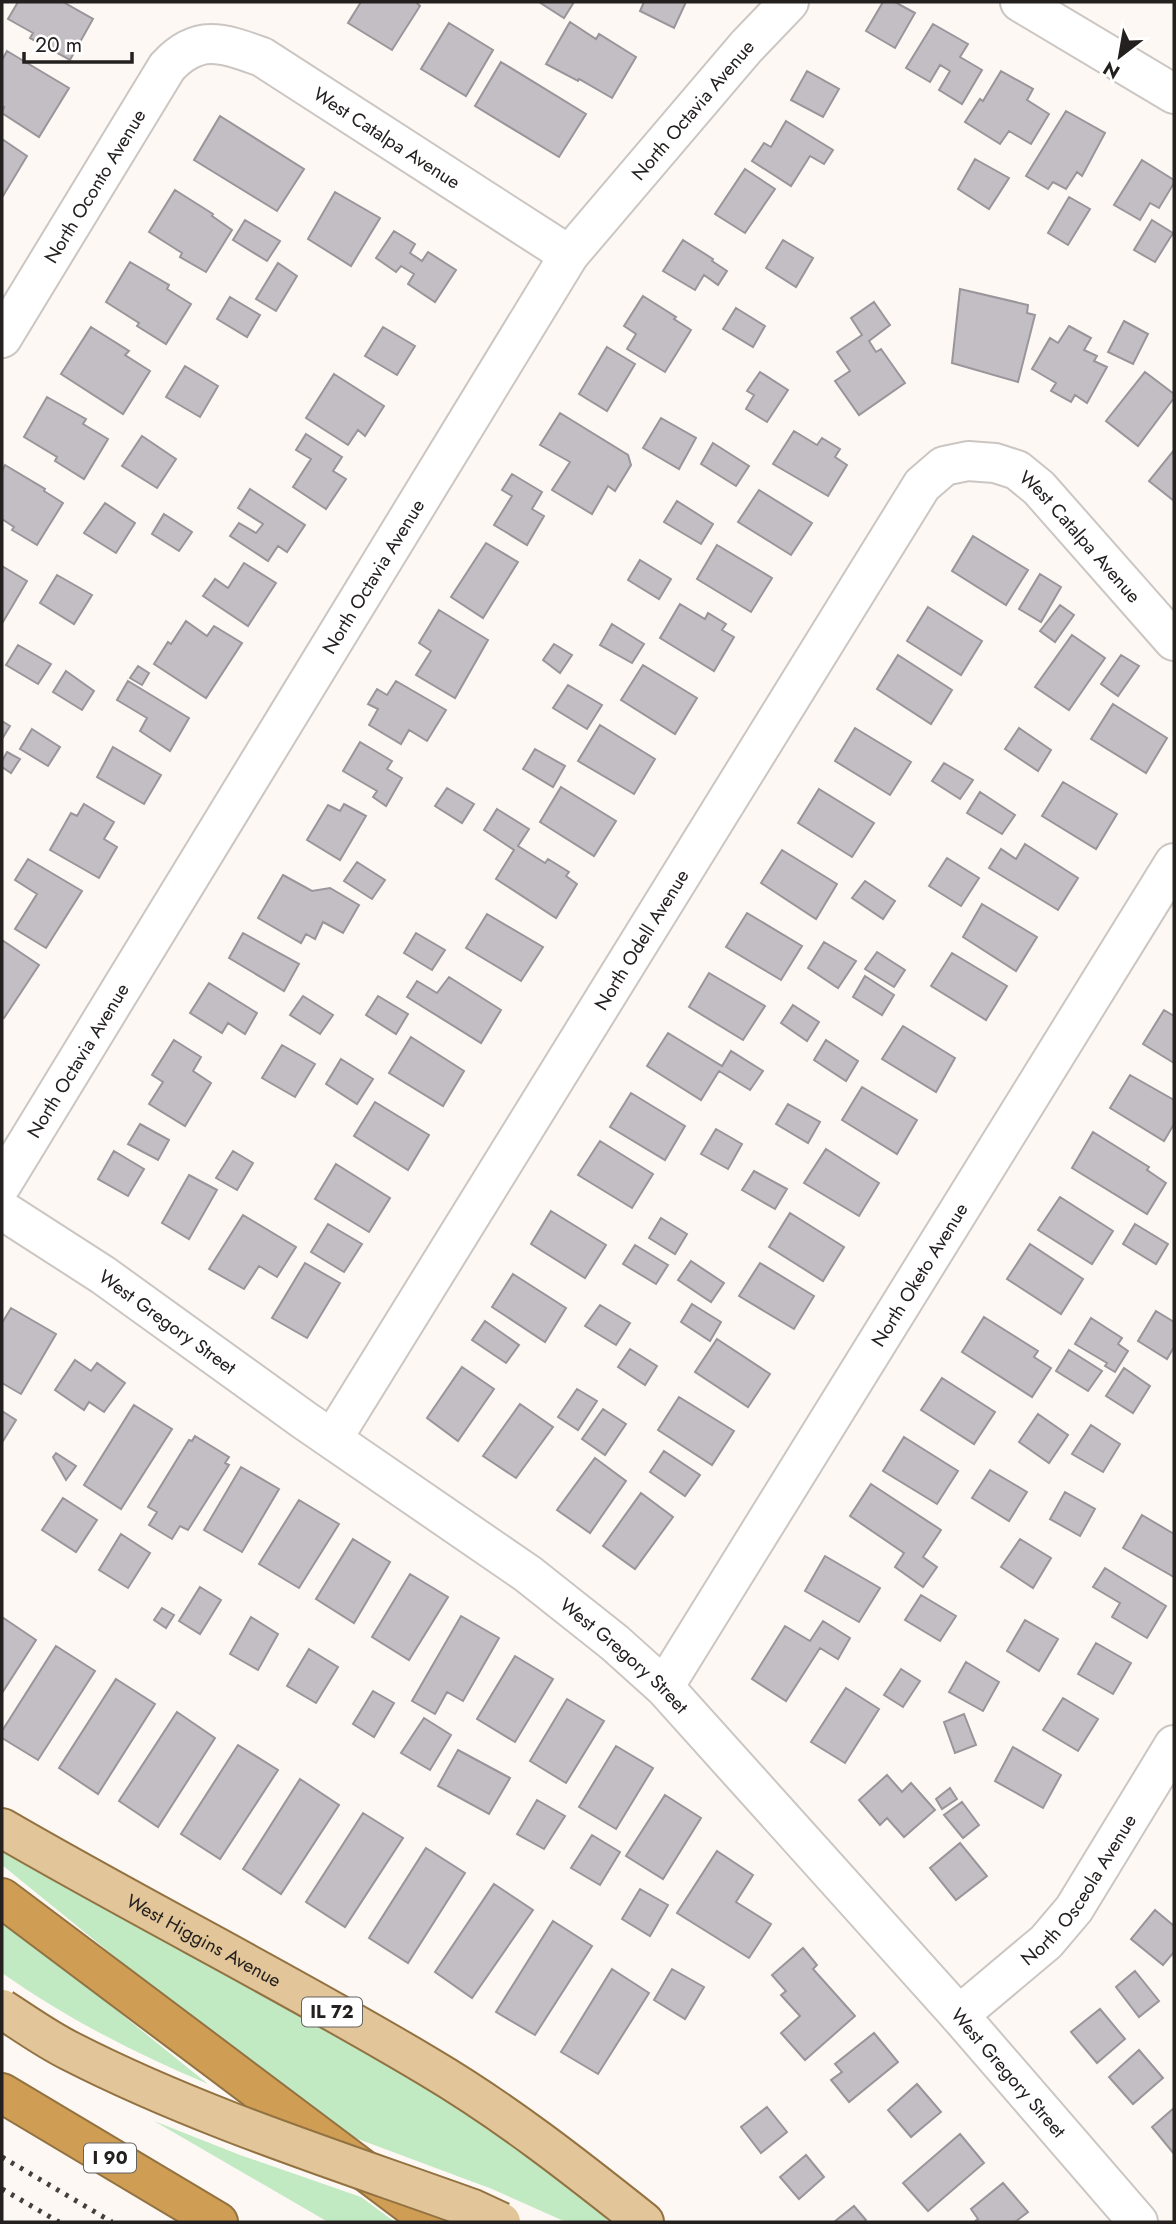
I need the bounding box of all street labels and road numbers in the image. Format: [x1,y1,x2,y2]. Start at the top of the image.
street label: North Octavia Avenue [625,34,760,186]
street label: West Catalpa Avenue [308,81,466,196]
street label: North Oconto Avenue [38,104,152,269]
street label: West Catalpa Avenue [1013,464,1147,609]
street label: North Octavia Avenue [316,494,431,659]
street label: North Odell Avenue [588,864,695,1015]
street label: North Octavia Avenue [20,978,136,1143]
street label: North Oketo Avenue [865,1198,975,1352]
street label: West Gregory Street [93,1263,242,1381]
street label: West Gregory Street [554,1591,695,1720]
street label: North Osceola Avenue [1015,1809,1143,1972]
street label: West Higgins Avenue [121,1887,286,1994]
road number: IL 72 [302,1998,362,2026]
street label: West Gregory Street [945,2002,1072,2144]
road number: I 90 [84,2144,136,2172]

